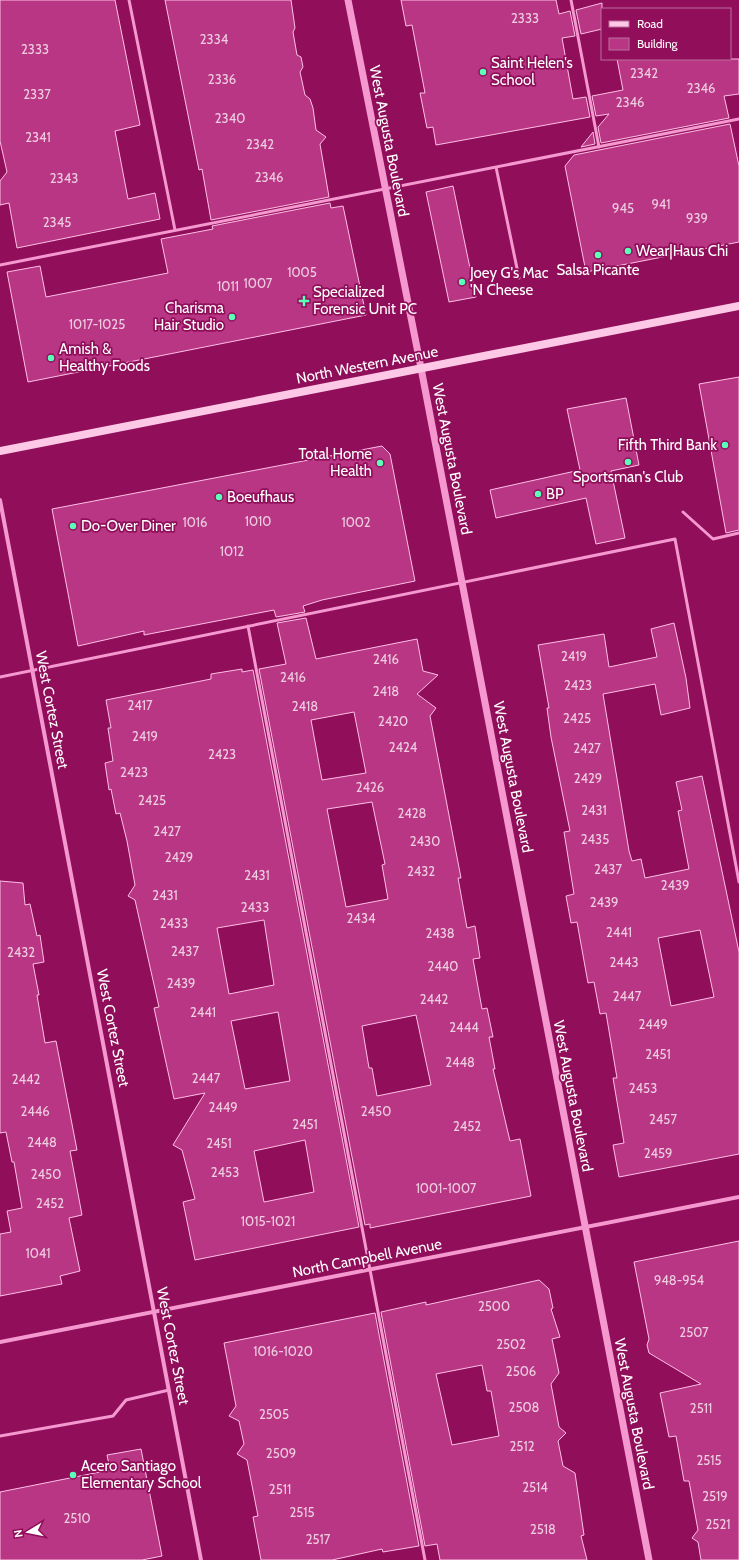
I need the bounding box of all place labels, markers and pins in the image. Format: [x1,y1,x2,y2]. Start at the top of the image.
place label: Saint Helen's School [491,54,573,89]
marker: Saint Helen's School [478,67,488,77]
place label: Wear|Haus Chi [636,242,728,260]
marker: Wear|Haus Chi [623,246,633,256]
marker: Salsa Picante [593,250,603,260]
place label: Salsa Picante [557,261,640,279]
place label: Joey G's Mac 'N Cheese [469,264,549,299]
marker: Joey G's Mac 'N Cheese [457,277,467,287]
place label: Specialized Forensic Unit PC [313,283,417,318]
marker: Specialized Forensic Unit PC [298,295,310,307]
place label: Charisma Hair Studio [154,299,225,334]
marker: Charisma Hair Studio [227,312,237,322]
place label: Amish & Healthy Foods [59,340,150,375]
marker: Amish & Healthy Foods [46,353,56,363]
place label: Fifth Third Bank [618,436,717,454]
marker: Fifth Third Bank [720,440,730,450]
place label: Total Home Health [298,445,372,480]
marker: Sportsman's Club [623,457,633,467]
marker: Total Home Health [375,458,385,468]
place label: Sportsman's Club [573,468,683,486]
place label: BP [546,485,564,503]
place label: Boeufhaus [227,488,294,506]
marker: BP [533,489,543,499]
marker: Boeufhaus [214,492,224,502]
place label: Do-Over Diner [81,517,176,535]
marker: Do-Over Diner [68,521,78,531]
place label: Acero Santiago Elementary School [81,1457,202,1492]
marker: Acero Santiago Elementary School [68,1470,78,1480]

